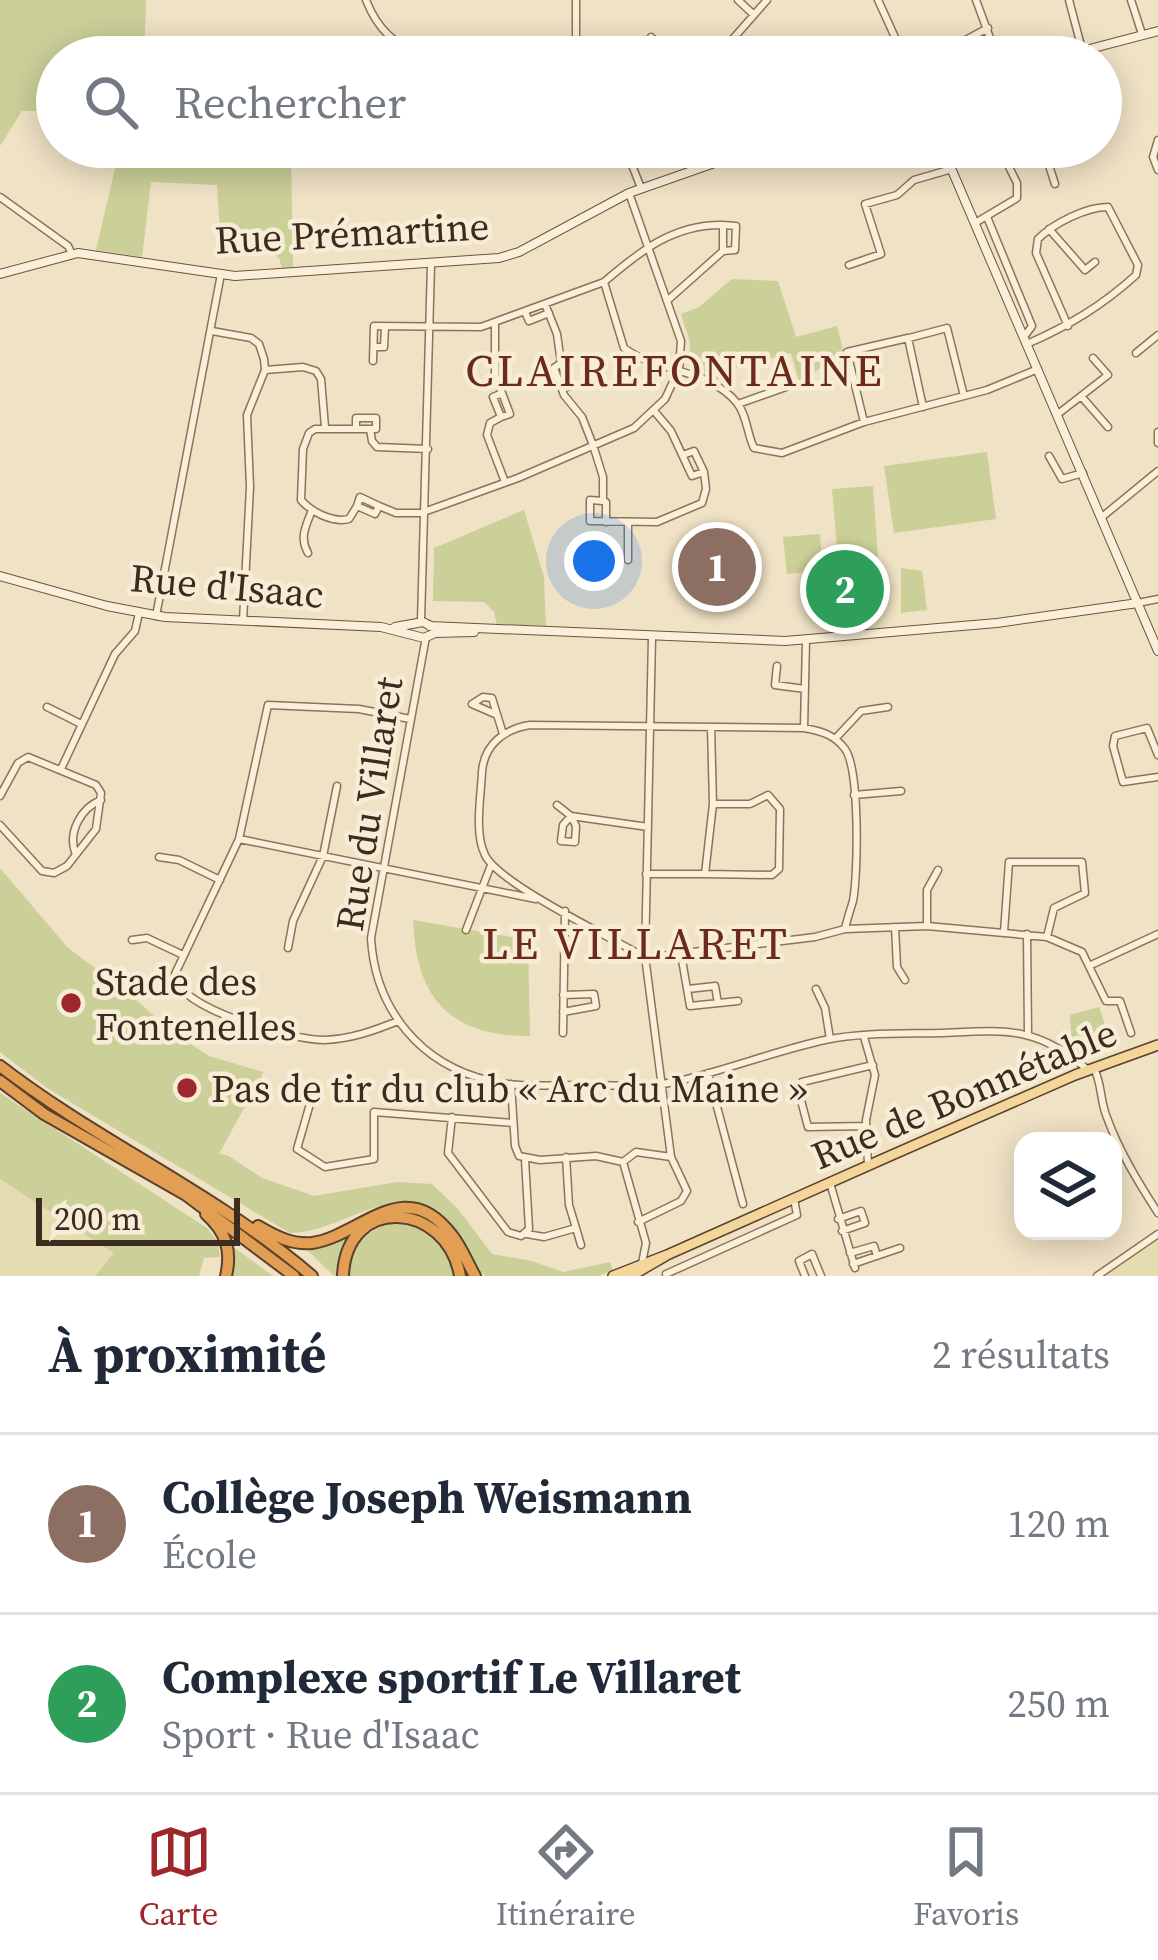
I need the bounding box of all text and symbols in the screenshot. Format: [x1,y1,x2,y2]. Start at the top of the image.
search box [36,36,1122,168]
icon: search [78,69,144,135]
text: Rechercher [174,71,406,133]
street label: Rue Prémartine [213,199,491,267]
district label: CLAIREFONTAINE [465,339,885,401]
pin: 1 [678,522,756,612]
your location [564,531,624,591]
pin: 2 [806,544,884,634]
street label: Rue d'Isaac [128,551,326,621]
street label: Rue du Villaret [323,673,415,935]
district label: LE VILLARET [482,912,790,974]
place label: Stade des Fontenelles [95,955,297,1053]
marker: Stade des Fontenelles [58,990,84,1016]
street label: Rue de Bonnétable [803,1006,1125,1182]
place label: Pas de tir du club « Arc du Maine » [211,1062,808,1115]
marker: Pas de tir du club « Arc du Maine » [174,1075,200,1101]
map controls [1014,1132,1122,1240]
button: layers [1014,1132,1122,1240]
scale bar [36,1192,240,1245]
text: 200 m [54,1196,141,1241]
text: À proximité [48,1319,326,1389]
text: 2 résultats [932,1328,1110,1381]
text: Collège Joseph Weismann [162,1466,692,1528]
text: 1 [76,1497,98,1550]
text: 120 m [1007,1497,1110,1550]
text: École [162,1528,257,1581]
text: Complexe sportif Le Villaret [162,1646,741,1708]
text: 2 [76,1677,98,1730]
text: 250 m [1007,1677,1110,1730]
text: Sport · Rue d'Isaac [162,1708,480,1761]
tab: Carte [139,1819,218,1936]
tab: Itinéraire [496,1819,636,1936]
tab: Favoris [913,1819,1019,1936]

